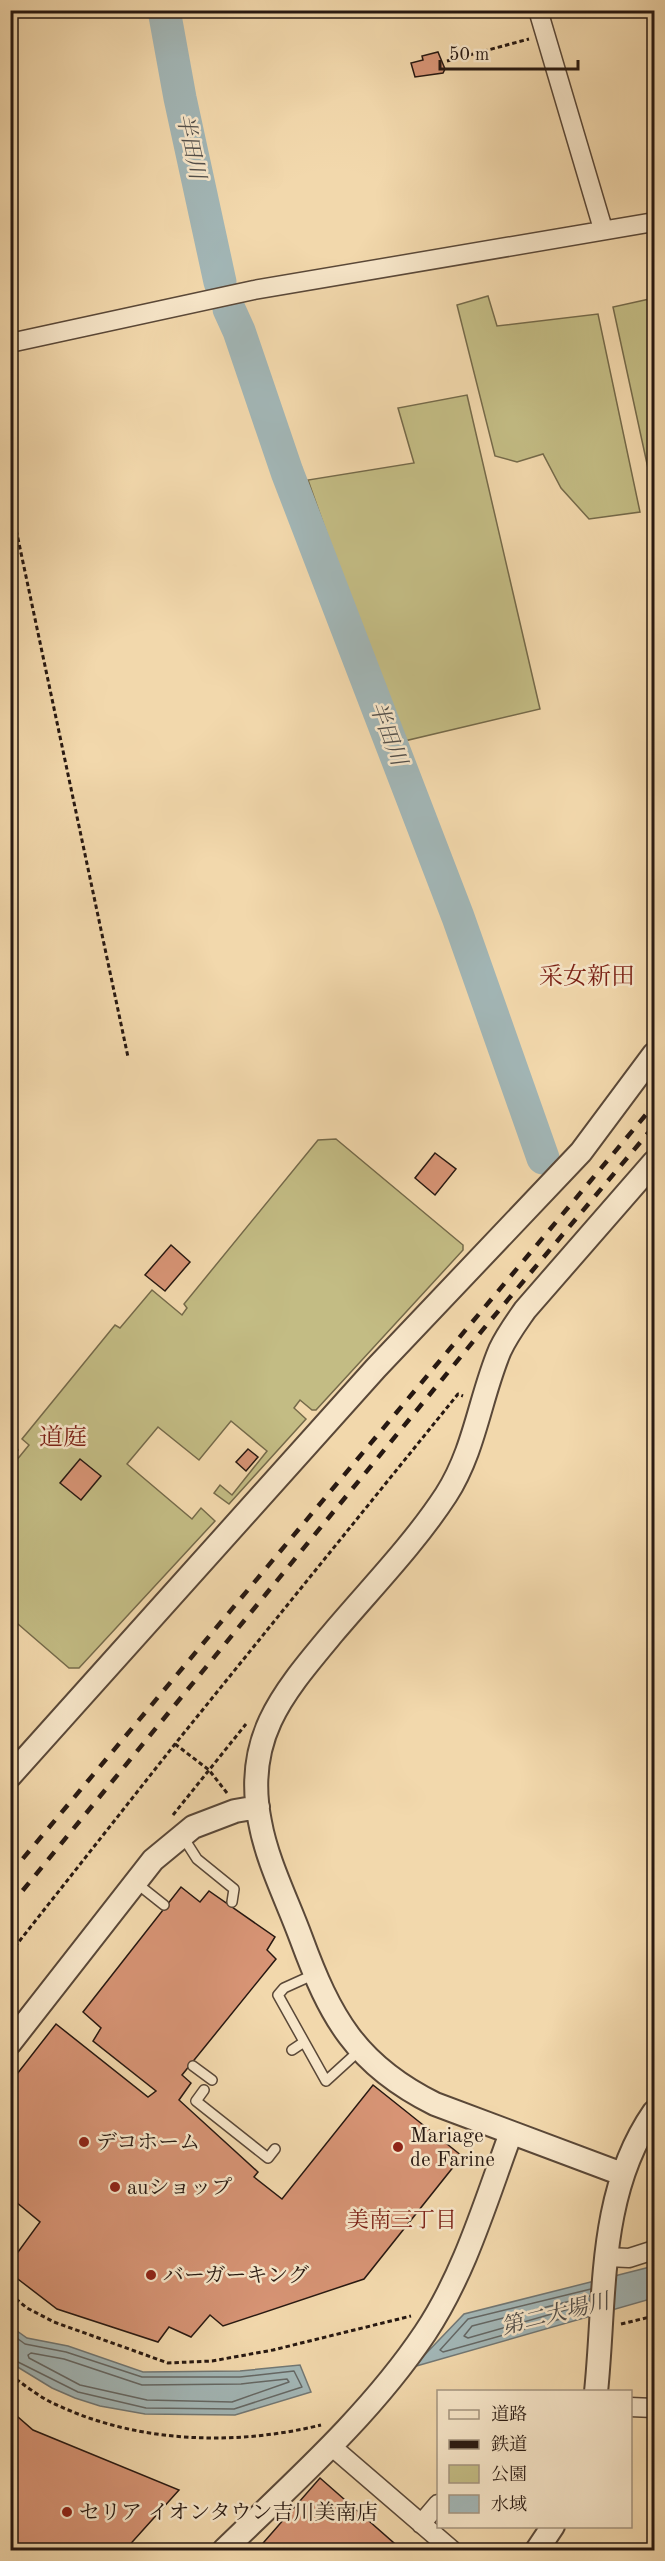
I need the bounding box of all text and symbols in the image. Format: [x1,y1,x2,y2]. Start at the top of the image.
scale bar [440,33,578,71]
text: 50 m [449,46,489,64]
water label: 半田川 [172,111,210,183]
water label: 半田川 [365,698,412,770]
district label: 采女新田 [539,963,635,990]
district label: 道庭 [39,1424,87,1451]
place label: Mariage de Farine [410,2126,495,2171]
place label: デコホーム [96,2131,200,2154]
marker: デコホーム [77,2135,91,2149]
marker: Mariage de Farine [391,2140,405,2154]
place label: auショップ [127,2177,232,2199]
marker: auショップ [108,2180,122,2194]
district label: 美南三丁目 [347,2208,457,2232]
place label: バーガーキング [163,2265,309,2287]
marker: バーガーキング [144,2268,158,2282]
water label: 第二大場川 [499,2289,613,2339]
legend [437,2390,632,2528]
text: 道路 [491,2404,527,2424]
text: 鉄道 [491,2434,527,2454]
text: 公園 [491,2465,527,2484]
text: 水域 [491,2494,527,2514]
place label: セリア イオンタウン吉川美南店 [79,2501,377,2524]
marker: セリア イオンタウン吉川美南店 [60,2505,74,2519]

